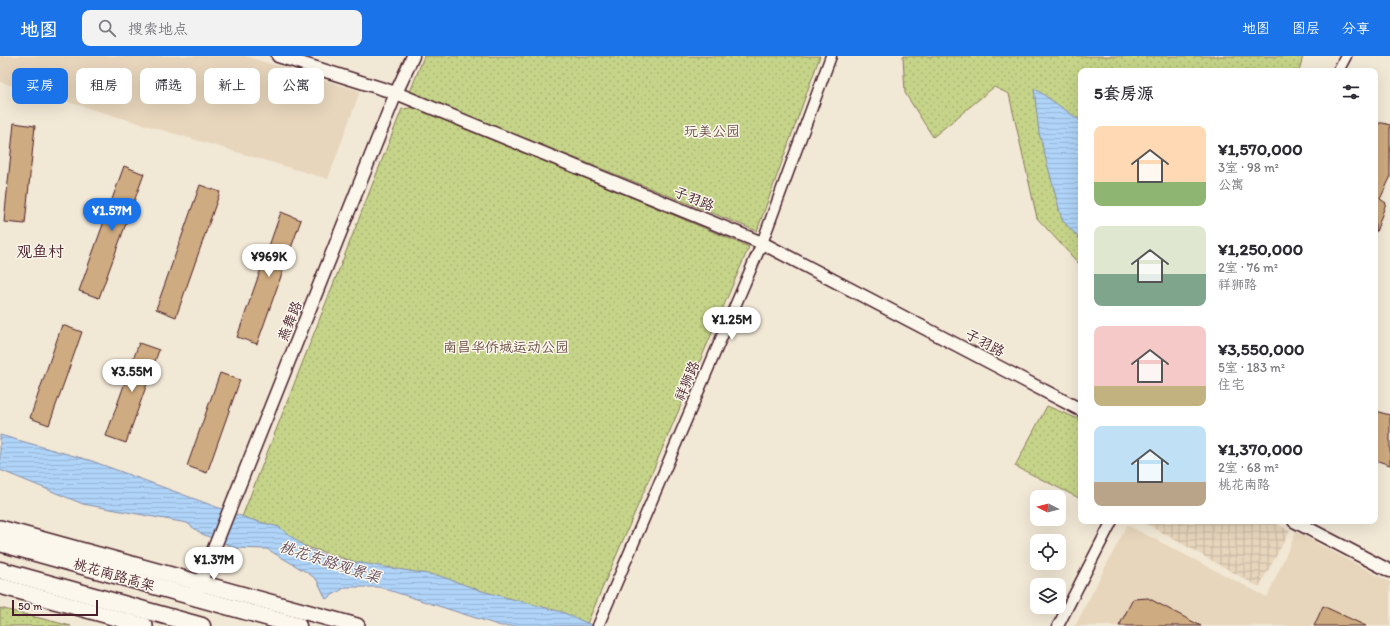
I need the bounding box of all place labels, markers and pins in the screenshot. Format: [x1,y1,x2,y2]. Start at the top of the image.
pin: ¥1.57M [79,198,145,232]
pin: ¥969K [241,244,297,278]
pin: ¥1.25M [699,307,765,341]
pin: ¥3.55M [99,359,165,393]
pin: ¥1.37M [181,547,247,581]

